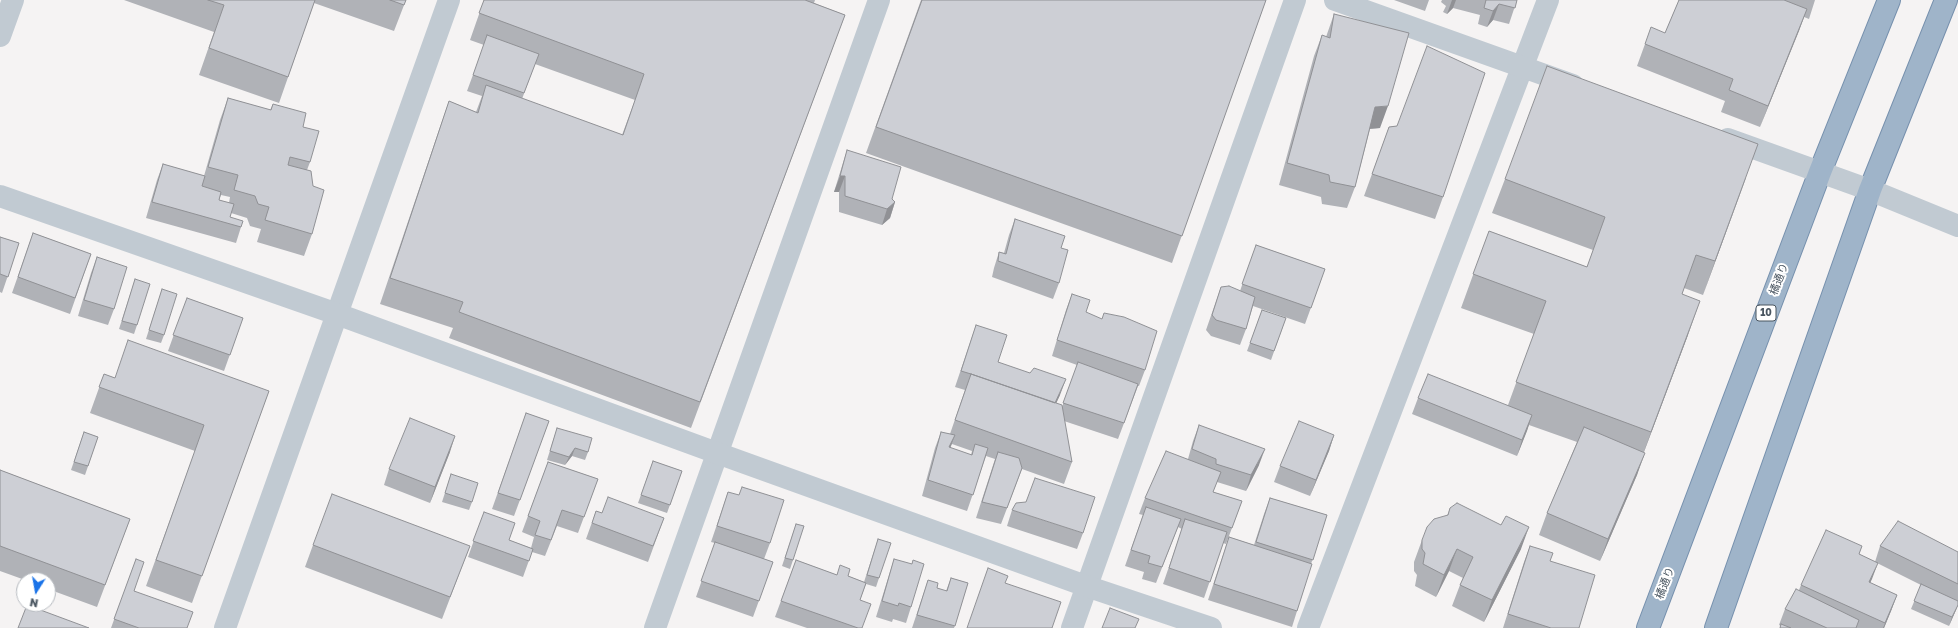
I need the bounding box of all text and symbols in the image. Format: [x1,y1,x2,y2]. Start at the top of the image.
street label: 橘通り [1767,261,1791,297]
road number: 10 [1756,305,1776,321]
street label: 橘通り [1653,565,1677,601]
north arrow [16,572,56,612]
text: N [28,596,39,610]

